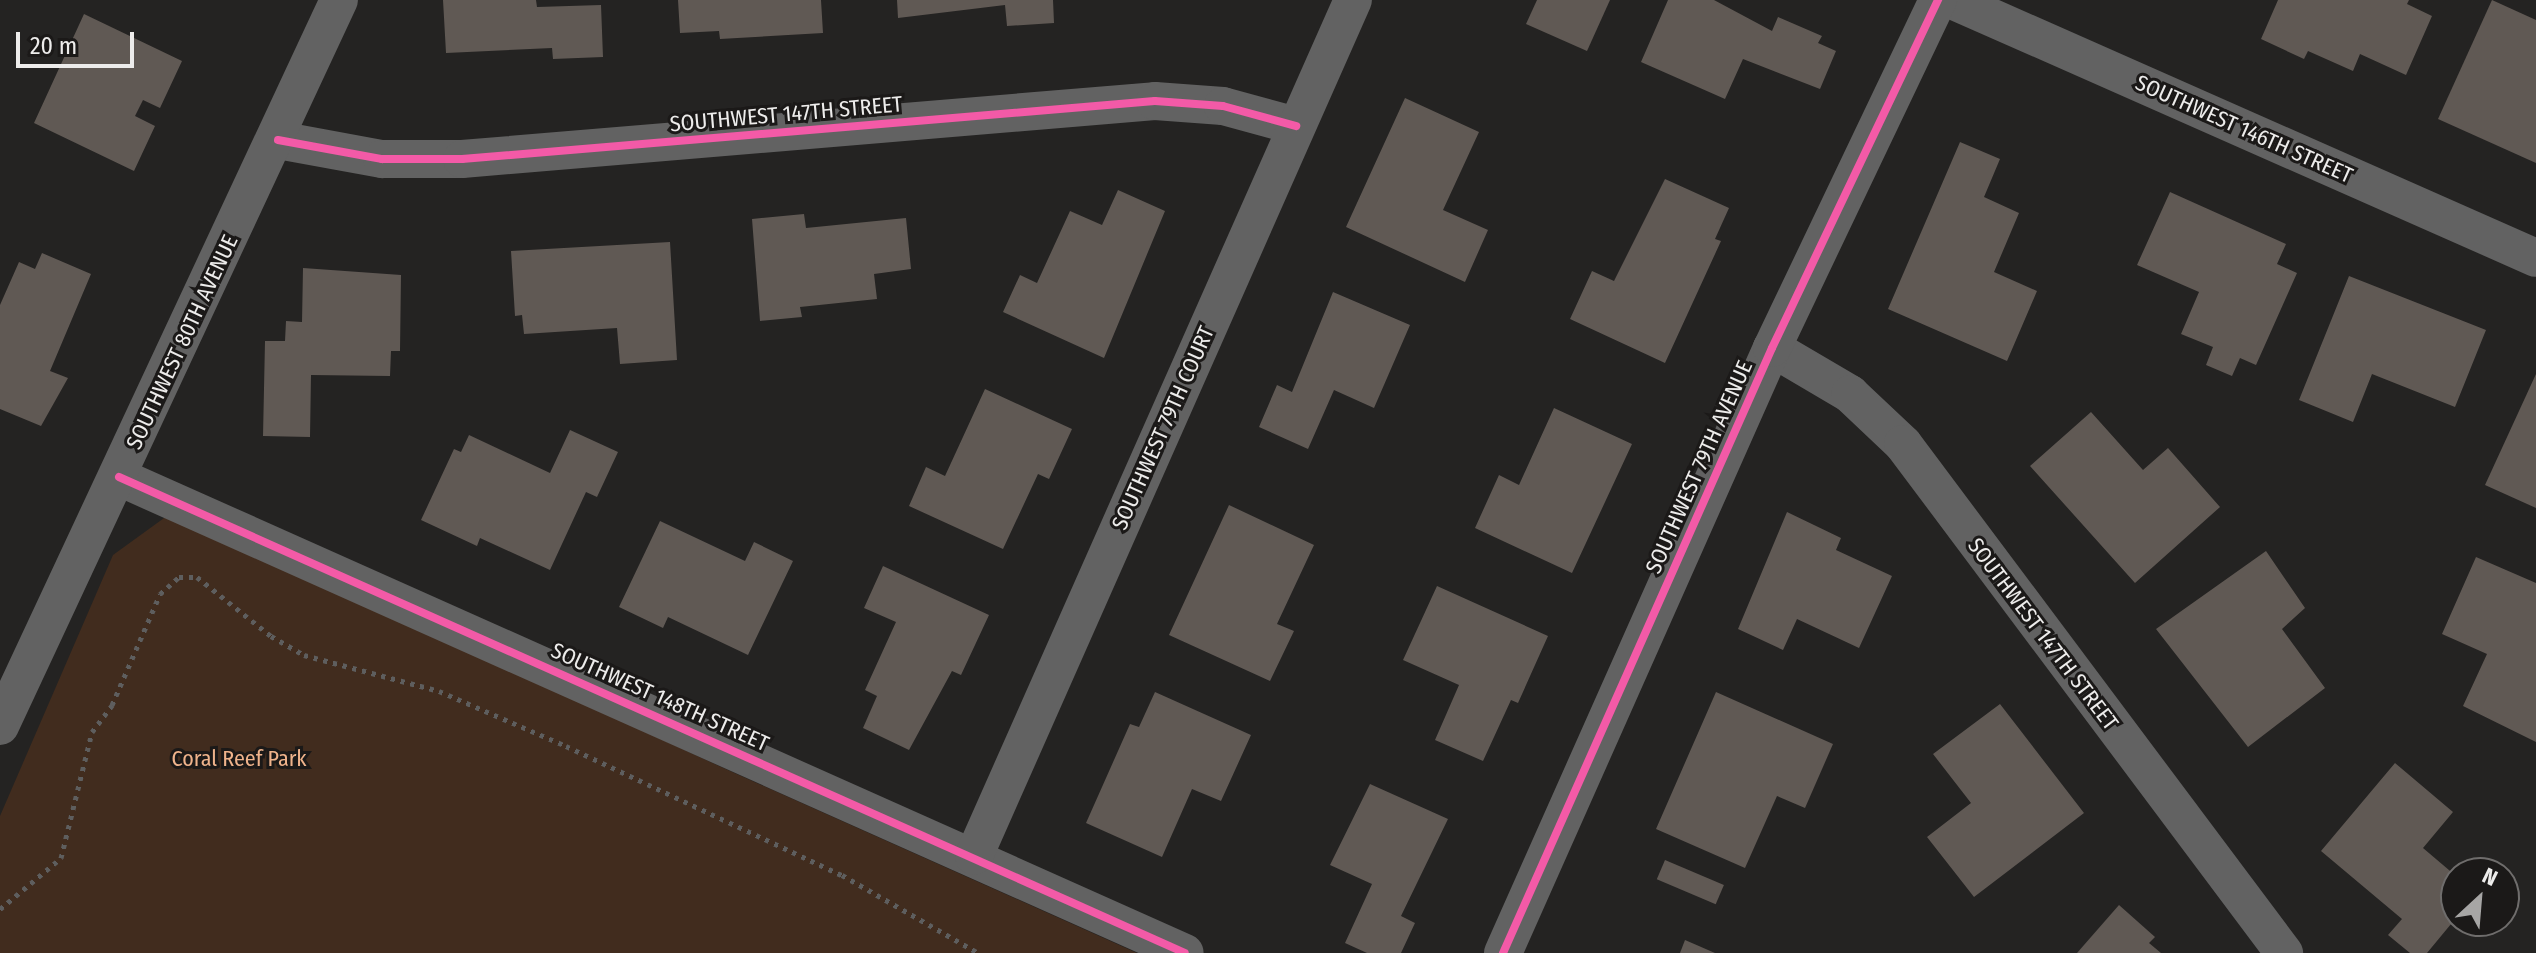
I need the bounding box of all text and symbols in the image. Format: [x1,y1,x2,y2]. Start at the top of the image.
scale bar [20,16,138,66]
text: 20 m [30,32,77,60]
street label: SOUTHWEST 146TH STREET [2131,69,2357,189]
street label: SOUTHWEST 147TH STREET [669,91,903,137]
street label: SOUTHWEST 80TH AVENUE [121,231,243,453]
street label: SOUTHWEST 79TH COURT [1106,322,1220,534]
street label: SOUTHWEST 79TH AVENUE [1640,356,1758,578]
street label: SOUTHWEST 147TH STREET [1962,533,2124,735]
street label: SOUTHWEST 148TH STREET [547,637,773,757]
park label: Coral Reef Park [171,746,307,772]
north arrow [2440,857,2520,937]
text: N [2478,862,2502,892]

